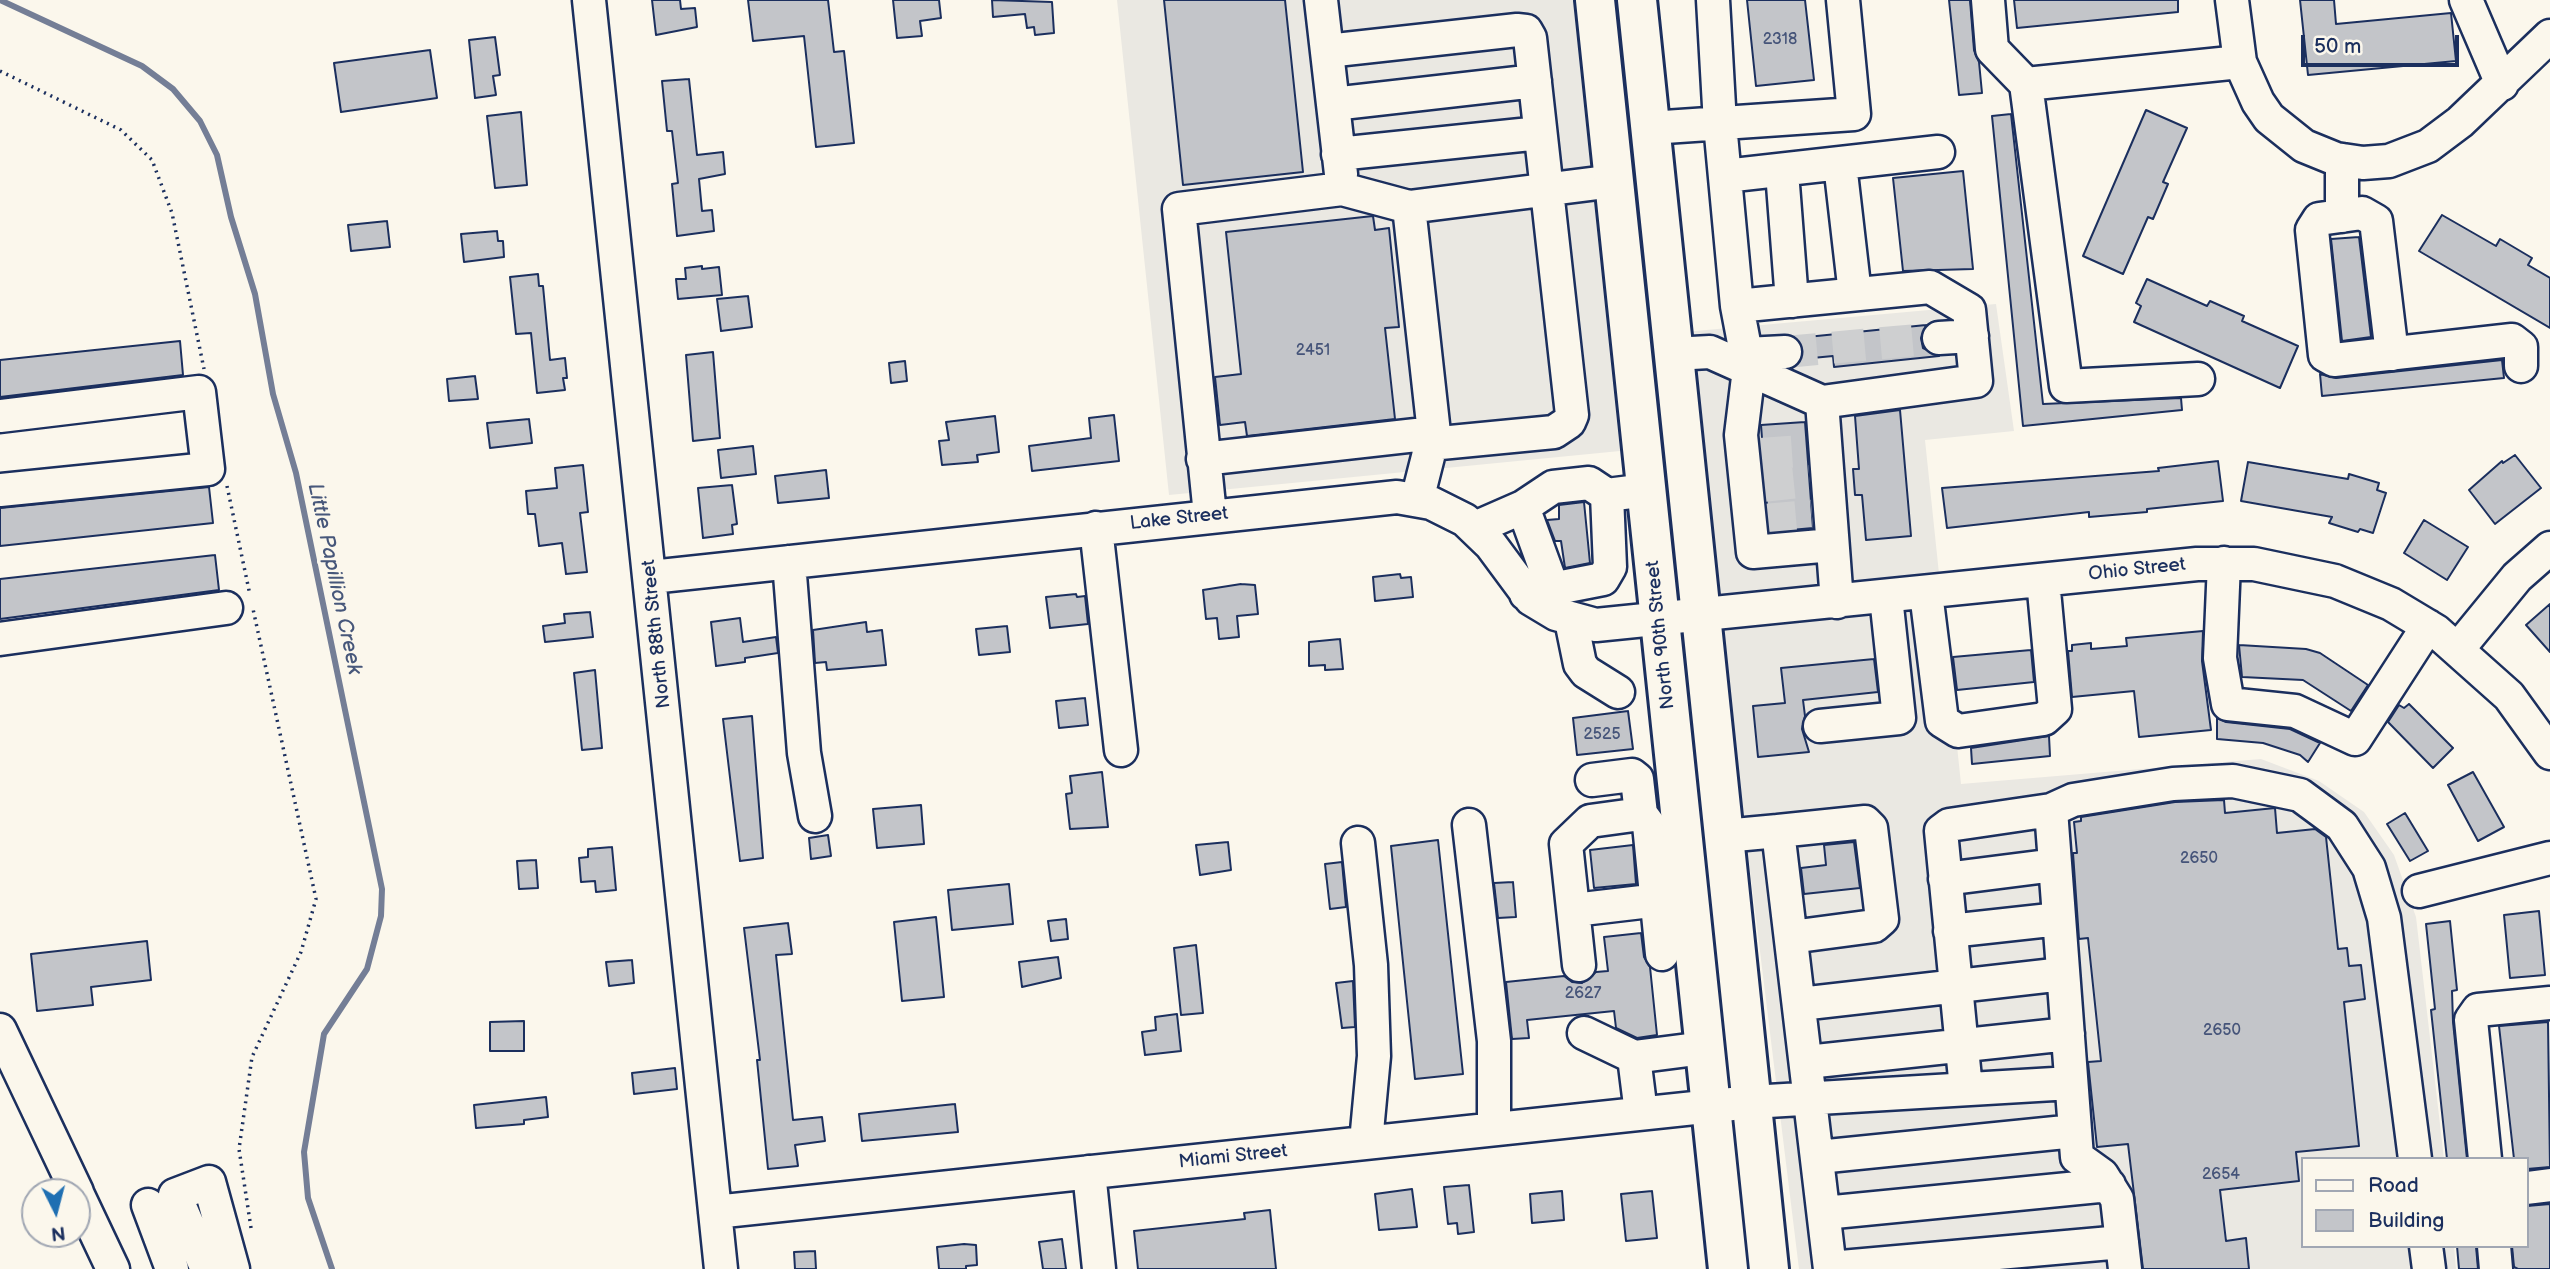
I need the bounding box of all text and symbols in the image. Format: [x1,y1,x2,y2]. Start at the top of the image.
scale bar [2305,21,2462,65]
house number: 2318 [1763,30,1797,50]
text: 50 m [2314,34,2361,59]
house number: 2451 [1296,341,1330,361]
water label: Little Papillion Creek [301,481,367,677]
street label: Lake Street [1129,503,1229,535]
street label: Ohio Street [2087,554,2187,586]
street label: North 88th Street [638,559,676,709]
street label: North 90th Street [1642,560,1680,710]
house number: 2525 [1583,725,1621,745]
house number: 2650 [2180,849,2218,869]
house number: 2627 [1565,984,1601,1004]
house number: 2650 [2203,1021,2241,1041]
street label: Miami Street [1178,1140,1288,1174]
legend [2302,1157,2529,1248]
house number: 2654 [2202,1165,2240,1185]
text: Road [2368,1173,2419,1198]
north arrow [21,1178,91,1248]
text: Building [2368,1208,2444,1233]
text: N [50,1220,66,1245]

